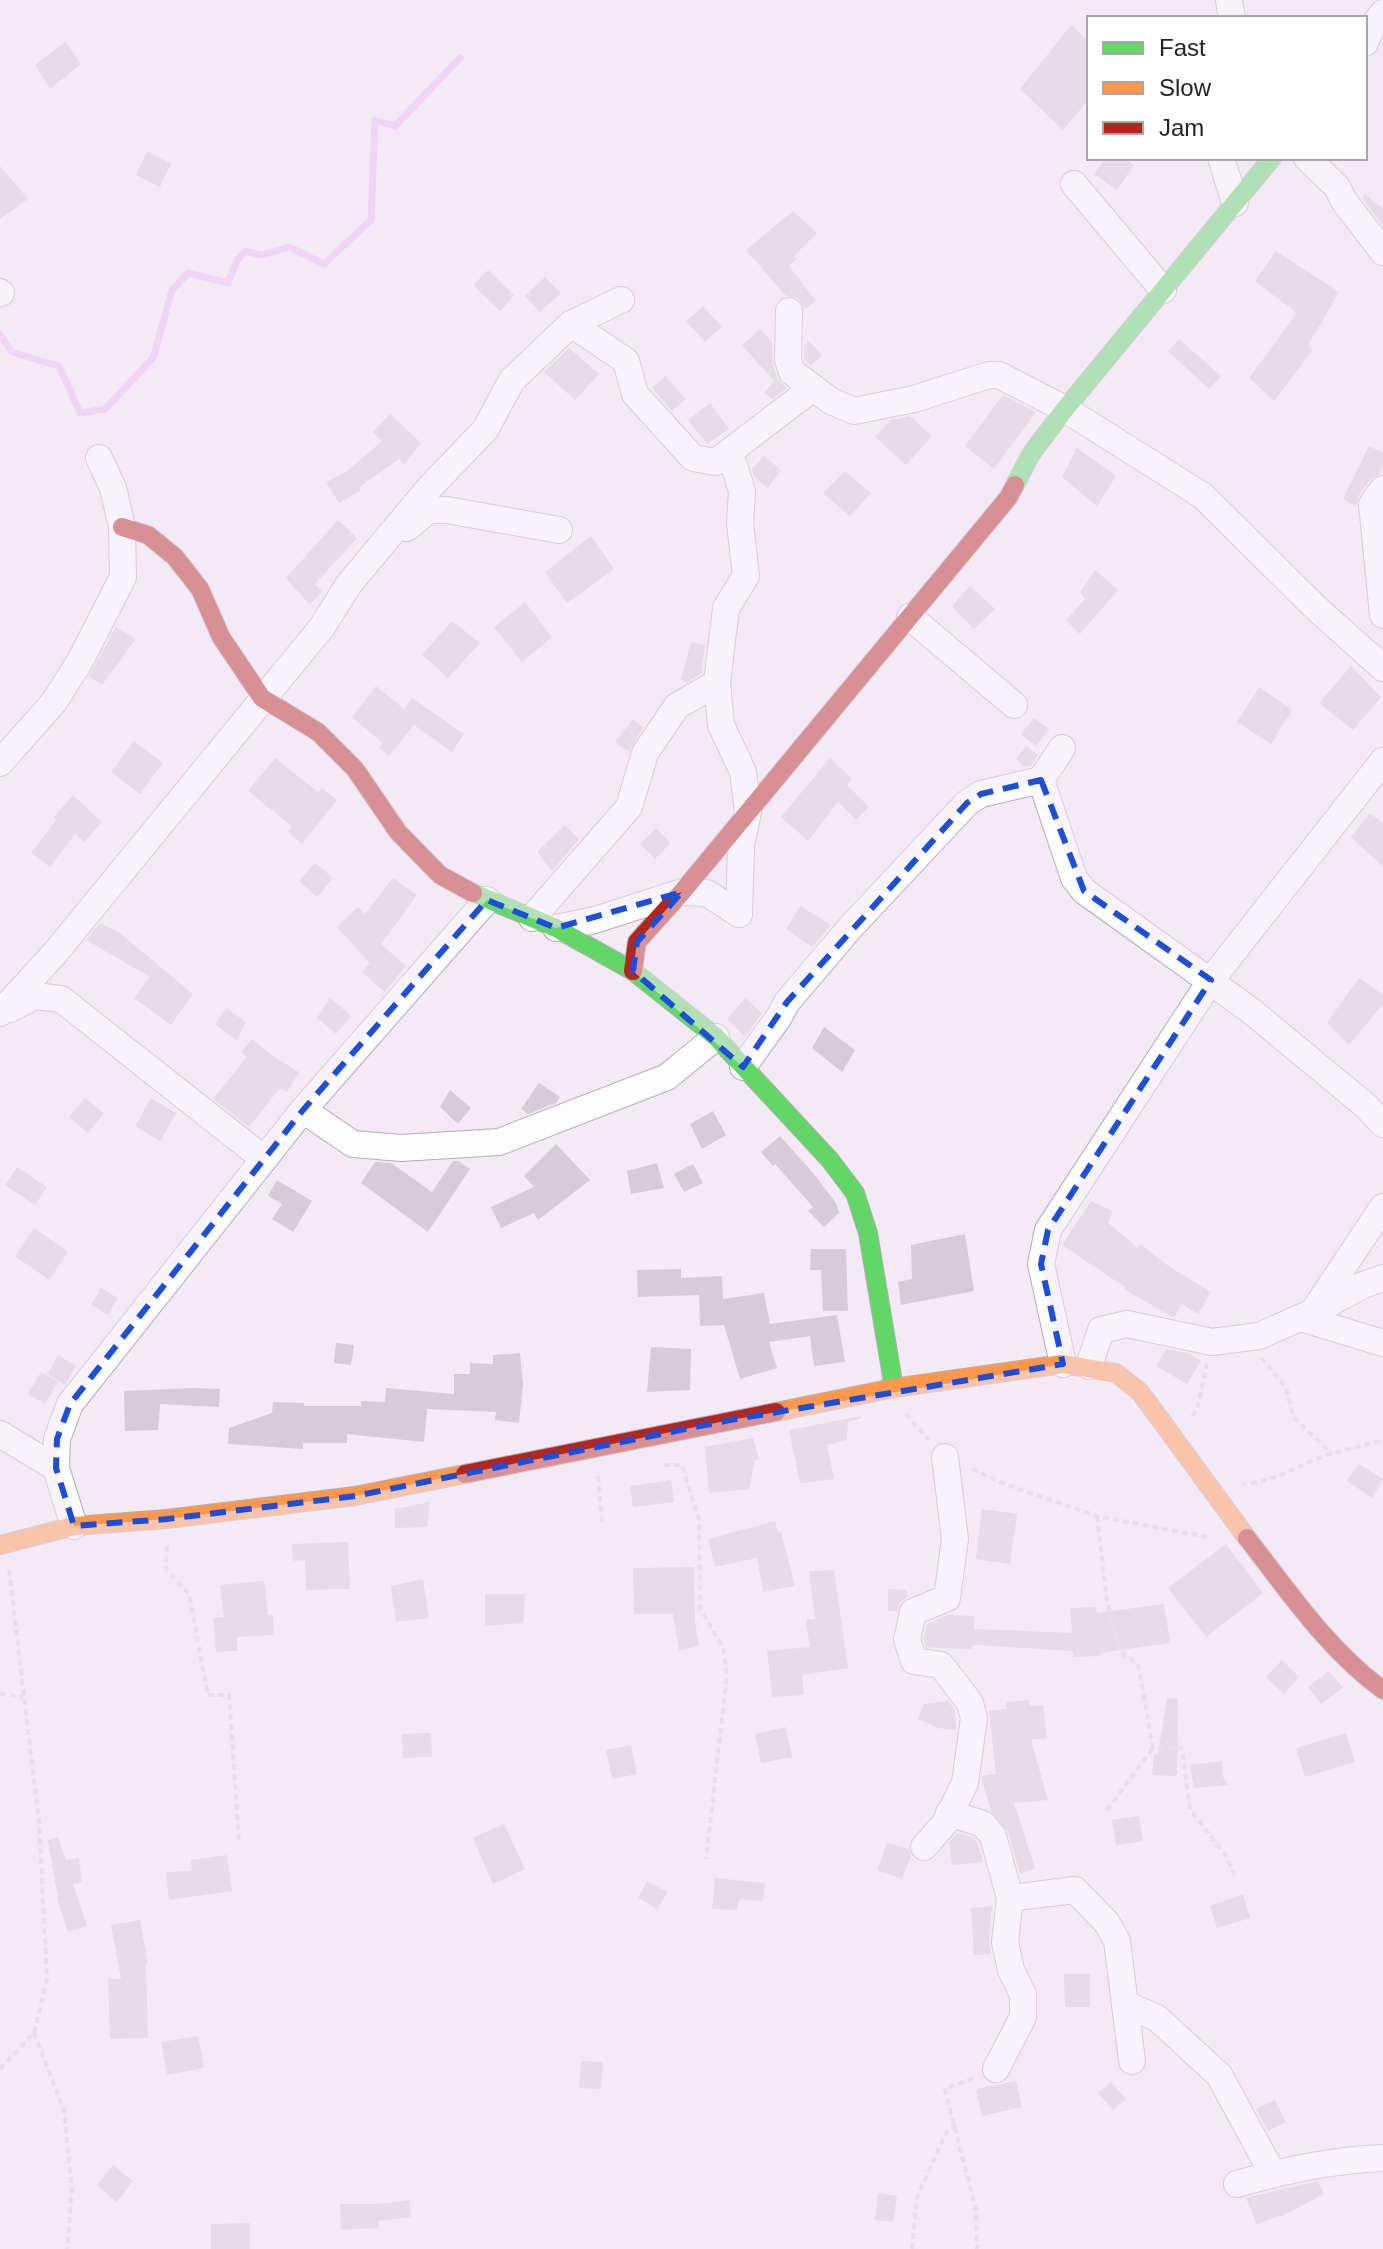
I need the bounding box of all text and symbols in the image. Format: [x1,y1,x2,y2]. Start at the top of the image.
legend [1087,16,1367,160]
text: Fast [1159,34,1206,61]
text: Slow [1159,74,1212,101]
text: Jam [1159,114,1204,141]

